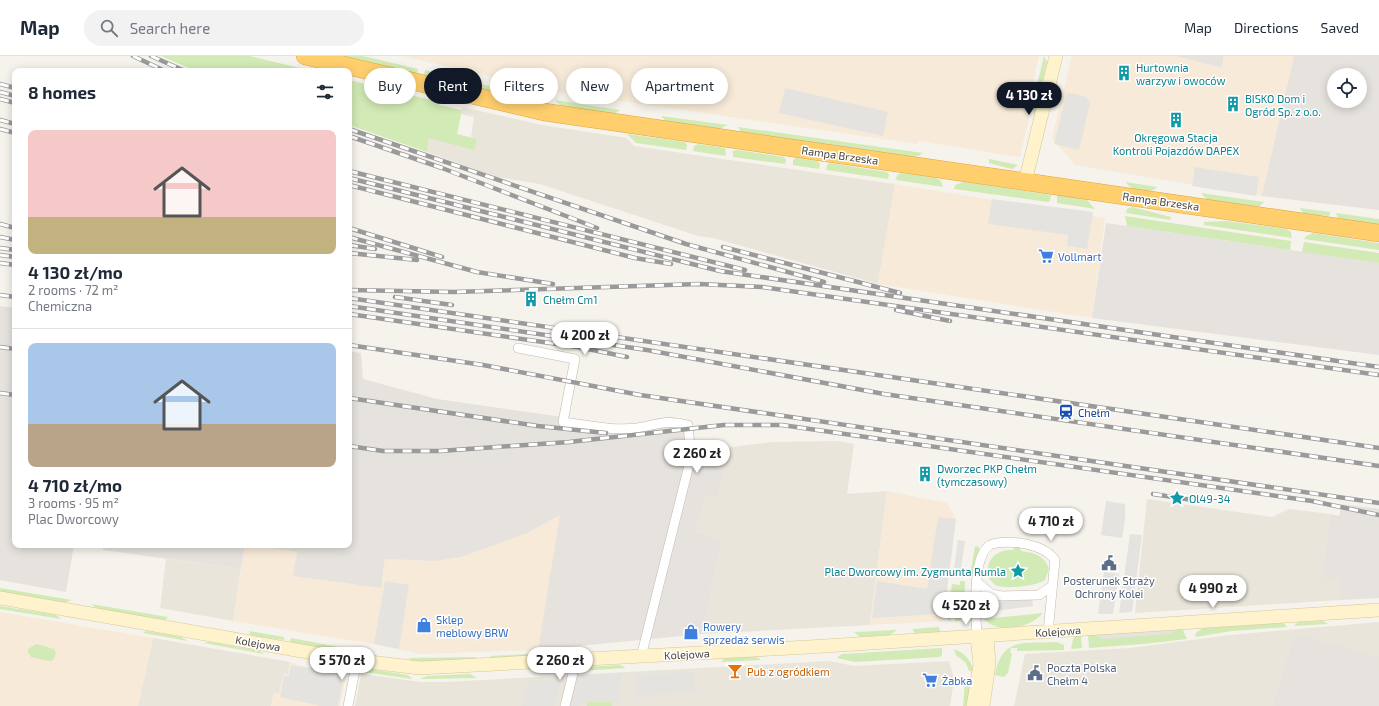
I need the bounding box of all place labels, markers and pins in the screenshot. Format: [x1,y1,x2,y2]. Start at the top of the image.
place label: Hurtownia warzyw i owoców [1136,61,1225,87]
building icon: Hurtownia warzyw i owoców [1115,64,1133,82]
pin: 4 130 zł [988,82,1070,116]
place label: BISKO Dom i Ogród Sp. z o.o. [1245,92,1321,118]
building icon: BISKO Dom i Ogród Sp. z o.o. [1224,95,1242,113]
building icon: Okręgowa Stacja Kontroli Pojazdów DAPEX [1167,111,1185,129]
place label: Okręgowa Stacja Kontroli Pojazdów DAPEX [1113,131,1240,158]
supermarket icon: Vollmart [1037,247,1055,265]
place label: Vollmart [1058,250,1101,263]
building icon: Chełm Cm1 [522,290,540,308]
place label: Chełm Cm1 [543,293,598,306]
pin: 4 200 zł [544,322,626,356]
station icon: Chełm [1057,403,1075,421]
place label: Chełm [1078,406,1110,419]
pin: 2 260 zł [656,440,738,474]
place label: Dworzec PKP Chełm (tymczasowy) [937,462,1037,488]
building icon: Dworzec PKP Chełm (tymczasowy) [916,465,934,483]
place icon: Ol49-34 [1168,489,1186,507]
place label: Ol49-34 [1189,492,1231,505]
pin: 4 710 zł [1010,508,1092,542]
public building icon: Posterunek Straży Ochrony Kolei [1100,554,1118,572]
place icon: Plac Dworcowy im. Zygmunta Rumla [1009,562,1027,580]
place label: Plac Dworcowy im. Zygmunta Rumla [825,565,1006,578]
place label: Posterunek Straży Ochrony Kolei [1063,574,1155,600]
pin: 4 990 zł [1172,575,1254,609]
pin: 4 520 zł [925,592,1007,626]
place label: Sklep meblowy BRW [436,613,509,639]
shop icon: Sklep meblowy BRW [415,616,433,634]
place label: Rowery sprzedaż serwis [703,620,785,646]
shop icon: Rowery sprzedaż serwis [682,623,700,641]
pin: 5 570 zł [301,647,383,681]
pin: 2 260 zł [519,647,601,681]
place label: Poczta Polska Chełm 4 [1047,661,1117,687]
bar icon: Pub z ogródkiem [726,662,744,680]
public building icon: Poczta Polska Chełm 4 [1026,664,1044,682]
place label: Pub z ogródkiem [747,665,830,678]
supermarket icon: Żabka [921,671,939,689]
place label: Żabka [942,674,972,687]

